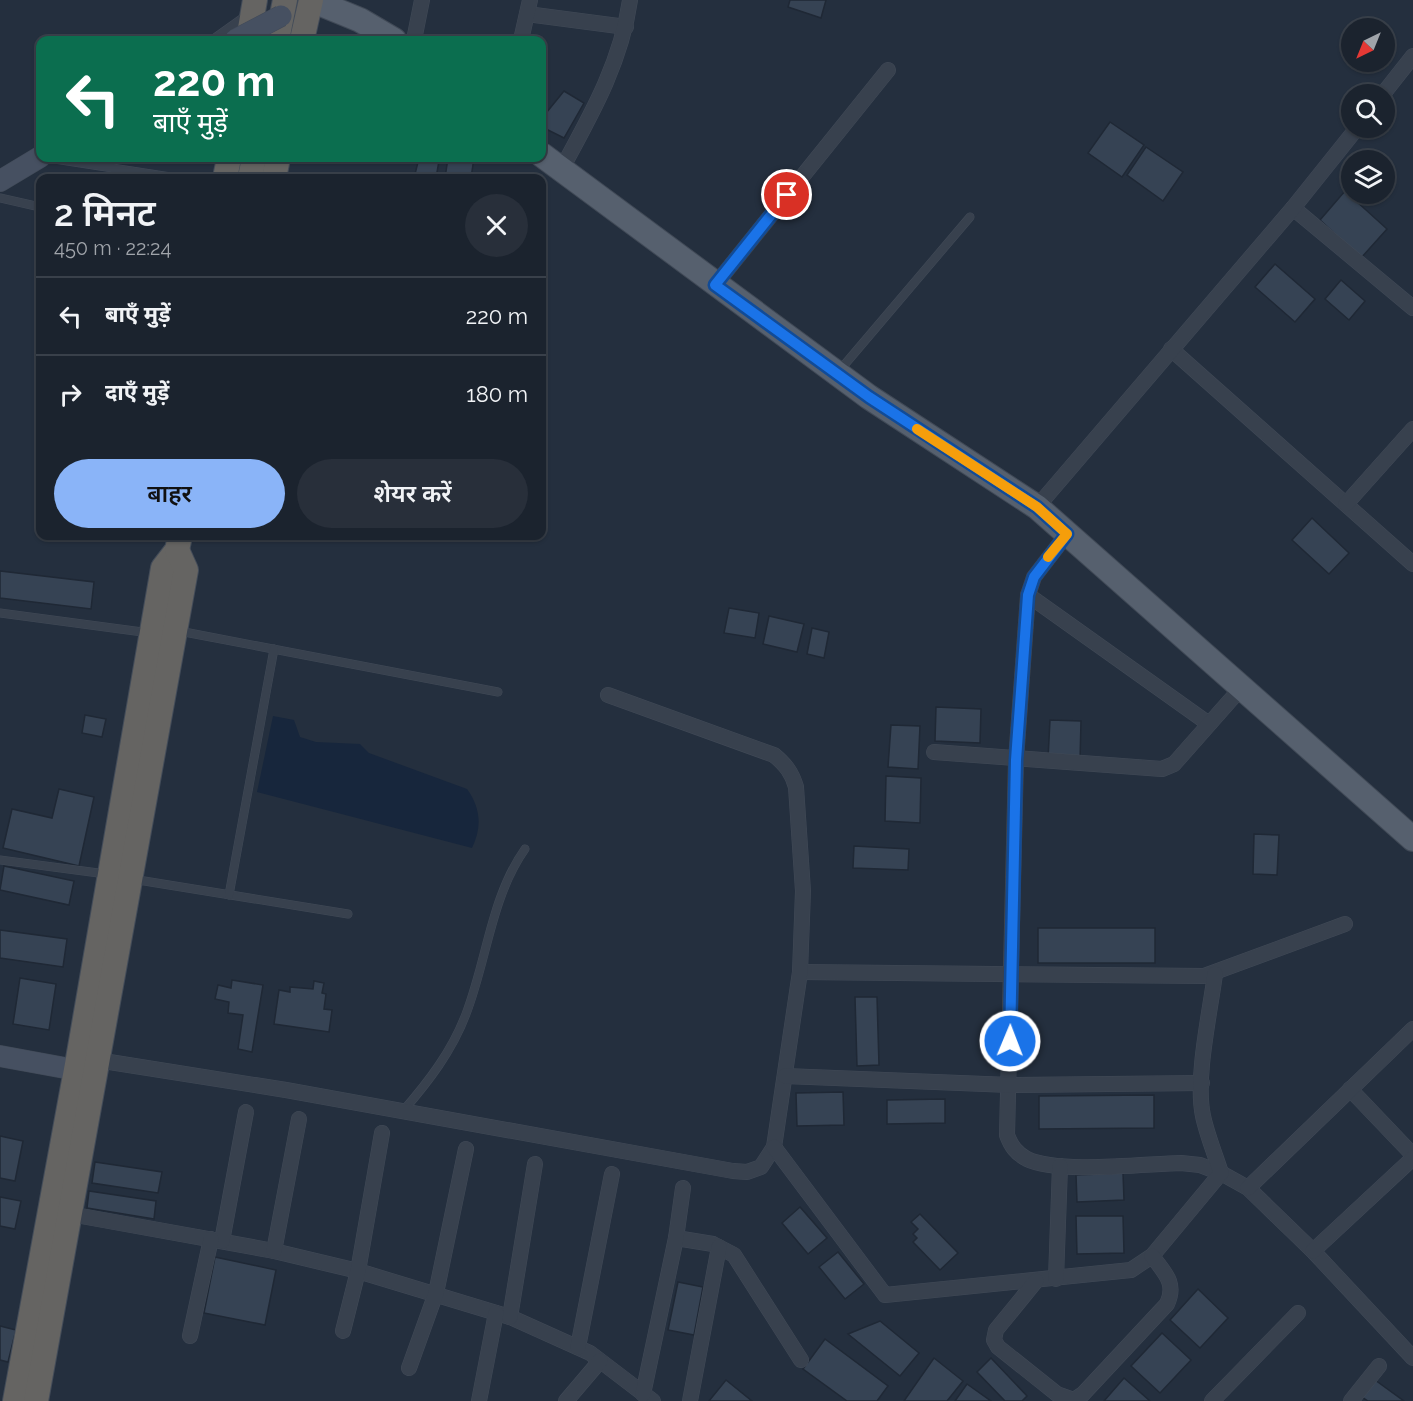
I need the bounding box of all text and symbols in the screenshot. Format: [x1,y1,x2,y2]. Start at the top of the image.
north arrow [1341,18,1395,72]
map controls [1341,18,1395,204]
text: 220 m [153,57,275,106]
icon: left [54,60,132,138]
button: search [1341,84,1395,138]
text: बाएँ मुड़ें [153,107,228,138]
button: layers [1341,150,1395,204]
pin [761,169,812,220]
icon: arrive [770,178,803,211]
text: 2 मिनट [54,192,156,234]
button: close [465,194,528,257]
text: 450 m · 22:24 [54,236,171,260]
icon: left [54,300,87,333]
text: बाएँ मुड़ें [105,301,171,327]
text: 220 m [466,303,528,329]
icon: right [54,378,87,411]
text: दाएँ मुड़ें [105,379,169,405]
text: 180 m [466,381,528,407]
button: बाहर [54,459,285,528]
button: शेयर करें [297,459,528,528]
position arrow [978,1009,1042,1073]

